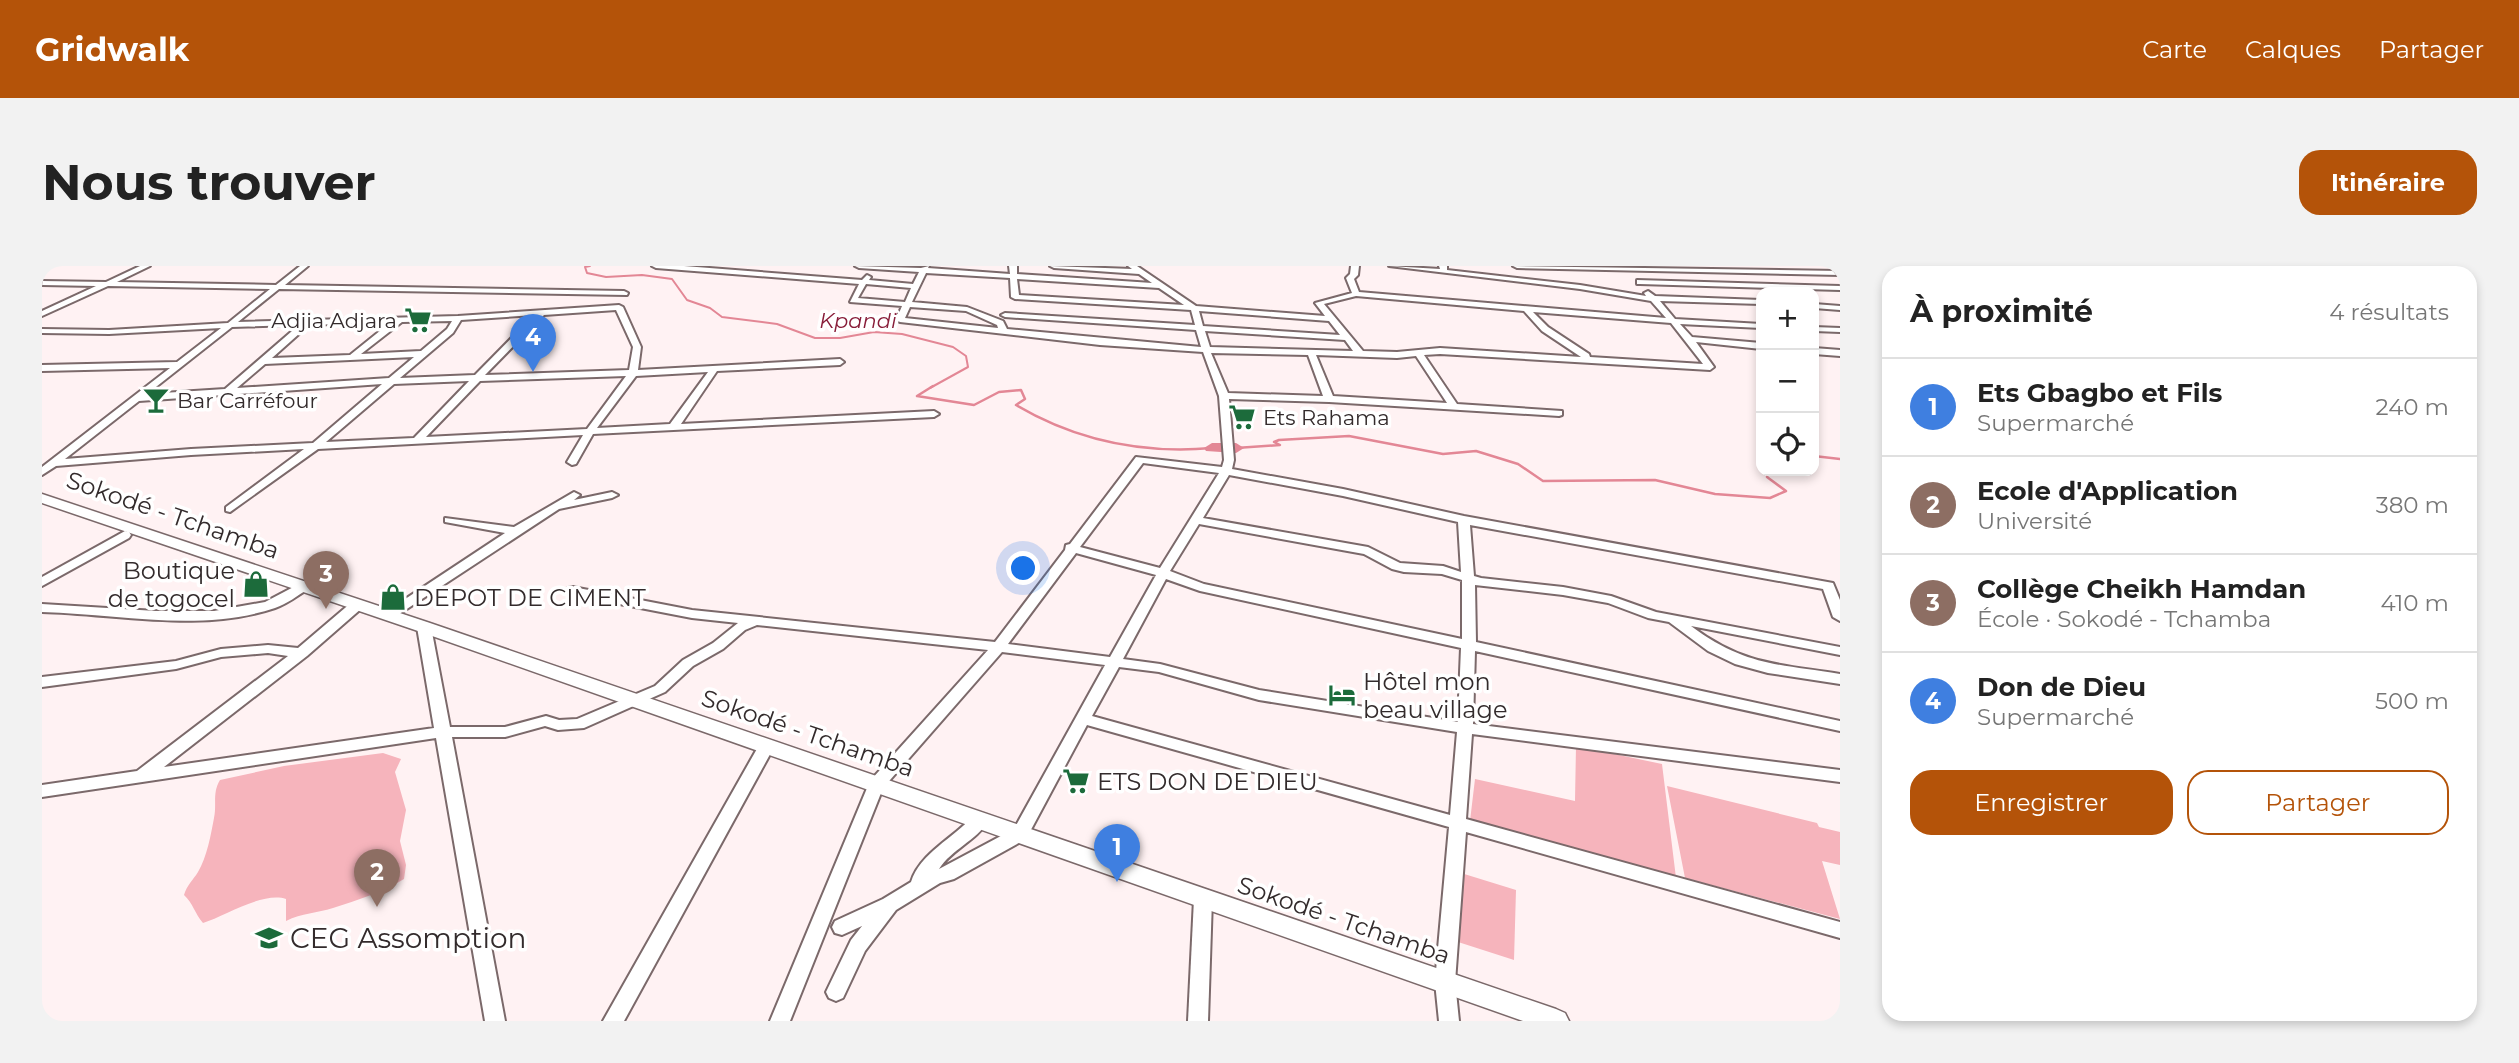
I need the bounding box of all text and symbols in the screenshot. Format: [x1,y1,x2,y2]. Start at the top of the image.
text: Gridwalk [35,29,189,69]
text: Carte [2142,35,2207,64]
text: Calques [2245,35,2341,64]
text: Partager [2379,35,2484,64]
button: Itinéraire [2299,150,2477,215]
text: Nous trouver [42,153,376,212]
map controls [1756,287,1819,476]
button: + [1756,287,1819,350]
text: À proximité [1910,293,2093,330]
text: 4 résultats [2329,298,2449,326]
supermarket icon: Adjia Adjara [403,305,433,335]
place label: Adjia Adjara [271,308,397,333]
water label: Kpandi [819,308,897,333]
pin: 4 [510,314,556,372]
button: − [1756,350,1819,413]
text: Ets Gbagbo et Fils [1977,377,2222,409]
bar icon: Bar Carréfour [141,385,171,415]
place label: Bar Carréfour [177,388,318,413]
text: 1 [1928,393,1938,421]
text: 240 m [2376,393,2449,421]
supermarket icon: Ets Rahama [1227,402,1257,432]
place label: Ets Rahama [1263,405,1390,430]
text: Supermarché [1977,409,2134,437]
button: locate [1756,413,1819,476]
street label: Sokodé - Tchamba [63,465,283,565]
text: Ecole d'Application [1977,475,2238,507]
text: 2 [1926,491,1940,519]
text: 380 m [2376,491,2449,519]
text: Université [1977,507,2092,535]
pin: 3 [303,551,349,609]
your location [1006,551,1040,585]
place label: Boutique de togocel [108,556,235,613]
shop icon: Boutique de togocel [241,569,271,599]
text: Collège Cheikh Hamdan [1977,573,2306,605]
shop icon: DEPOT DE CIMENT [378,582,408,612]
place label: DEPOT DE CIMENT [414,583,646,612]
text: 3 [1926,589,1940,617]
text: 410 m [2380,589,2449,617]
text: École · Sokodé - Tchamba [1977,605,2271,633]
place label: Hôtel mon beau village [1363,667,1507,724]
text: Don de Dieu [1977,671,2146,703]
hotel icon: Hôtel mon beau village [1327,680,1357,710]
street label: Sokodé - Tchamba [698,683,918,783]
text: 4 [1925,687,1941,715]
text: 500 m [2375,687,2449,715]
text: Supermarché [1977,703,2134,731]
supermarket icon: ETS DON DE DIEU [1061,766,1091,796]
place label: ETS DON DE DIEU [1097,767,1318,796]
button: Enregistrer [1910,770,2173,835]
button: Partager [2187,770,2449,835]
pin: 1 [1094,824,1140,882]
pin: 2 [354,849,400,907]
street label: Sokodé - Tchamba [1234,870,1454,970]
place label: CEG Assomption [290,921,526,955]
school or university icon: CEG Assomption [254,923,284,953]

